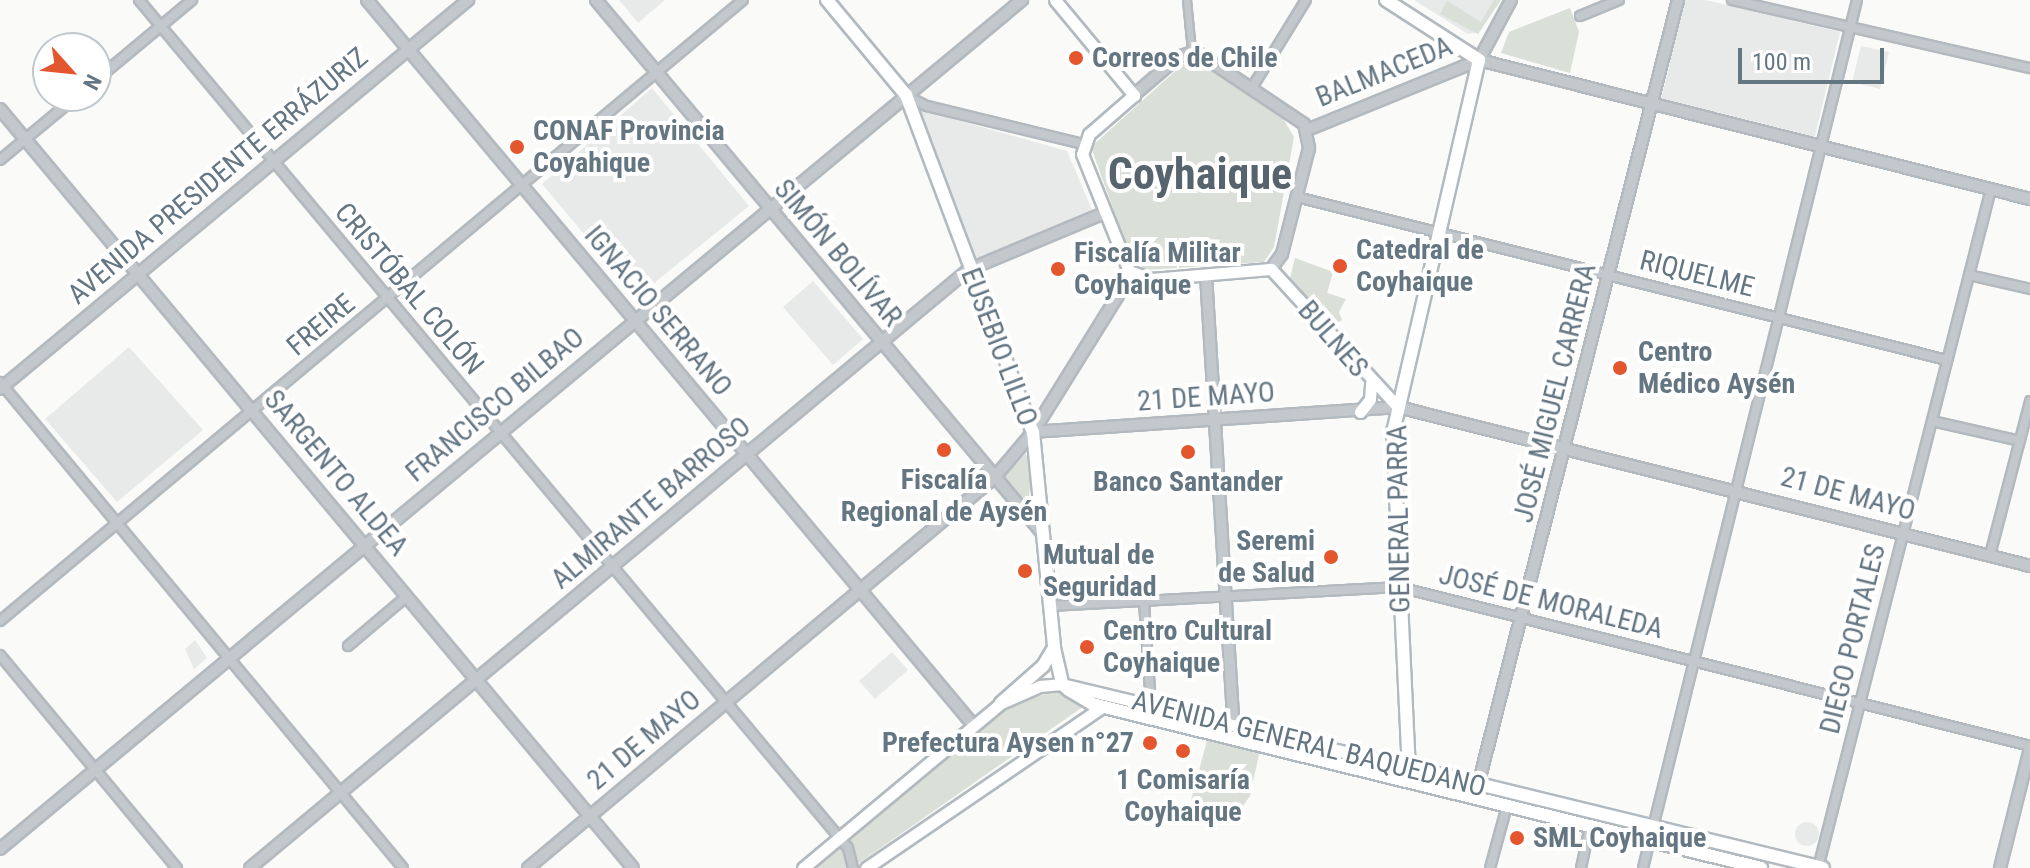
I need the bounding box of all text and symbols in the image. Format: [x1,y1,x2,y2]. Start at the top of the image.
street label: BALMACEDA [1311,29,1457,115]
north arrow [32,32,112,112]
scale bar [1742,32,1888,82]
street label: AVENIDA PRESIDENTE ERRÁZURIZ [61,41,375,311]
place label: Correos de Chile [1092,41,1278,75]
text: 100 m [1752,48,1811,76]
marker: Correos de Chile [1067,49,1085,67]
place label: CONAF Provincia Coyahique [533,114,725,180]
marker: CONAF Provincia Coyahique [508,138,526,156]
district label: Coyhaique [1108,148,1292,200]
street label: SIMÓN BOLÍVAR [767,173,909,333]
street label: CRISTÓBAL COLÓN [327,196,491,382]
street label: IGNACIO SERRANO [577,219,739,403]
place label: Catedral de Coyhaique [1356,233,1484,299]
place label: Fiscalía Militar Coyhaique [1074,236,1241,302]
street label: RIQUELME [1636,244,1758,304]
marker: Catedral de Coyhaique [1331,257,1349,275]
marker: Fiscalía Militar Coyhaique [1049,260,1067,278]
street label: JOSÉ MIGUEL CARRERA [1507,260,1603,526]
street label: EUSEBIO LILLO [953,263,1045,431]
street label: FREIRE [280,287,362,363]
street label: BULNES [1291,294,1375,384]
street label: FRANCISCO BILBAO [399,321,591,489]
place label: Centro Médico Aysén [1638,335,1795,401]
marker: Centro Médico Aysén [1609,357,1631,379]
street label: 21 DE MAYO [1136,375,1276,419]
street label: SARGENTO ALDEA [257,383,415,563]
street label: ALMIRANTE BARROSO [545,410,757,596]
street label: GENERAL PARRA [1381,425,1417,613]
marker: Fiscalía Regional de Aysén [935,441,953,459]
marker: Banco Santander [1179,443,1197,461]
street label: 21 DE MAYO [1777,460,1919,528]
place label: Fiscalía Regional de Aysén [841,463,1047,529]
place label: Banco Santander [1093,465,1283,499]
place label: Seremi de Salud [1218,524,1315,590]
place label: Mutual de Seguridad [1043,538,1157,604]
street label: DIEGO PORTALES [1813,541,1893,737]
marker: Seremi de Salud [1322,548,1340,566]
street label: JOSÉ DE MORALEDA [1436,558,1666,646]
marker: Mutual de Seguridad [1014,560,1036,582]
place label: Centro Cultural Coyhaique [1103,614,1272,680]
marker: Centro Cultural Coyhaique [1078,638,1096,656]
street label: 21 DE MAYO [580,683,708,797]
street label: AVENIDA GENERAL BAQUEDANO [1129,684,1489,804]
place label: Prefectura Aysen n°27 [882,726,1134,760]
marker: Prefectura Aysen n°27 [1141,734,1159,752]
marker: 1 Comisaría Coyhaique [1174,742,1192,760]
place label: 1 Comisaría Coyhaique [1116,763,1250,829]
place label: SML Coyhaique [1533,821,1706,855]
marker: SML Coyhaique [1508,829,1526,847]

